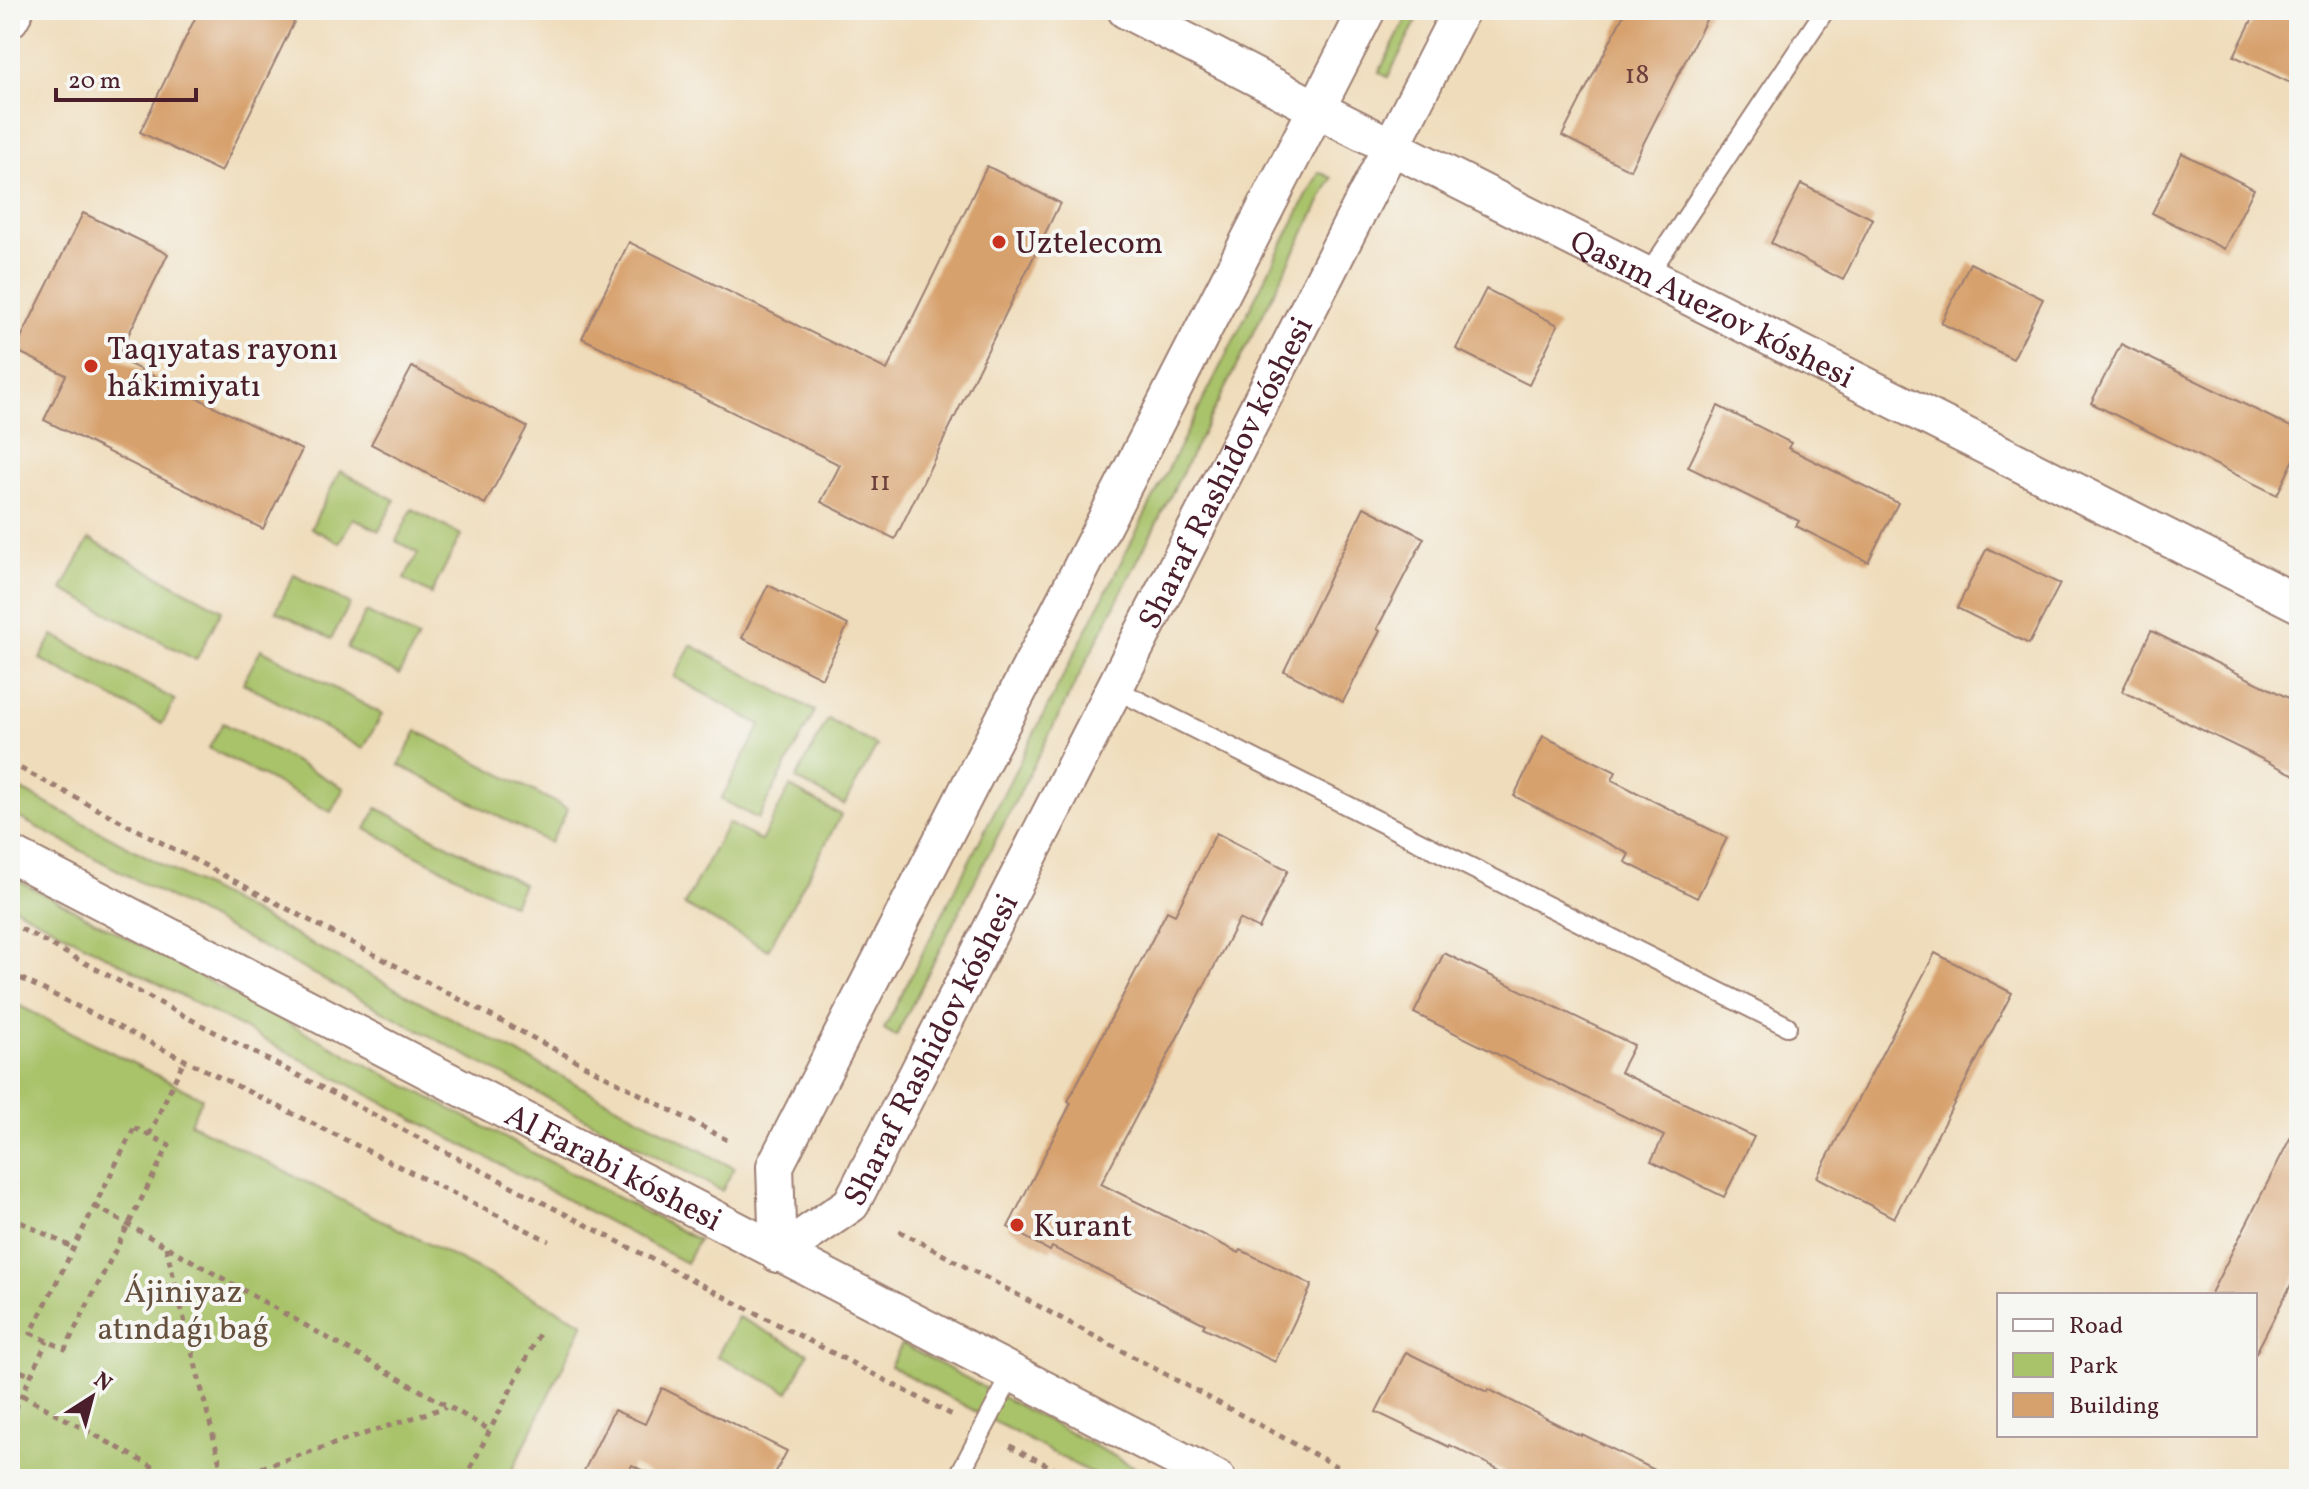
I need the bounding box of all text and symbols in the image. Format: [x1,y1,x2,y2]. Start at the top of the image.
scale bar [56,52,196,102]
house number: 18 [1624,56,1650,95]
text: 20 m [68,65,121,99]
street label: Qasım Auezov kóshesi [1561,221,1861,401]
place label: Uztelecom [1015,223,1163,267]
marker: Uztelecom [990,233,1008,251]
street label: Sharaf Rashidov kóshesi [1129,310,1326,638]
place label: Taqıyatas rayonı hákimiyatı [107,329,338,410]
marker: Taqıyatas rayonı hákimiyatı [82,357,100,375]
house number: 11 [869,463,891,502]
street label: Sharaf Rashidov kóshesi [834,887,1031,1215]
street label: Al Farabi kóshesi [496,1095,729,1244]
place label: Kurant [1033,1206,1132,1250]
marker: Kurant [1008,1216,1026,1234]
park label: Ájiniyaz atındaǵı baǵ [97,1272,269,1353]
legend [1997,1293,2257,1437]
text: Road [2069,1310,2123,1344]
text: Park [2069,1350,2118,1384]
north arrow [52,1357,132,1437]
text: N [87,1366,118,1400]
text: Building [2069,1390,2159,1424]

